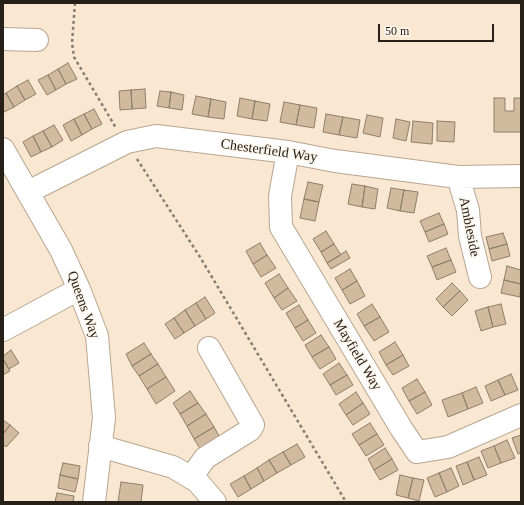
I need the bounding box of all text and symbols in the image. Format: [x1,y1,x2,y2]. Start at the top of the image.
scale bar [380,16,496,42]
text: 50 m [385,24,409,38]
street label: Chesterfield Way [220,136,318,166]
street label: Ambleside [455,196,483,258]
street label: Queens Way [63,269,103,341]
street label: Mayfield Way [329,316,385,394]

